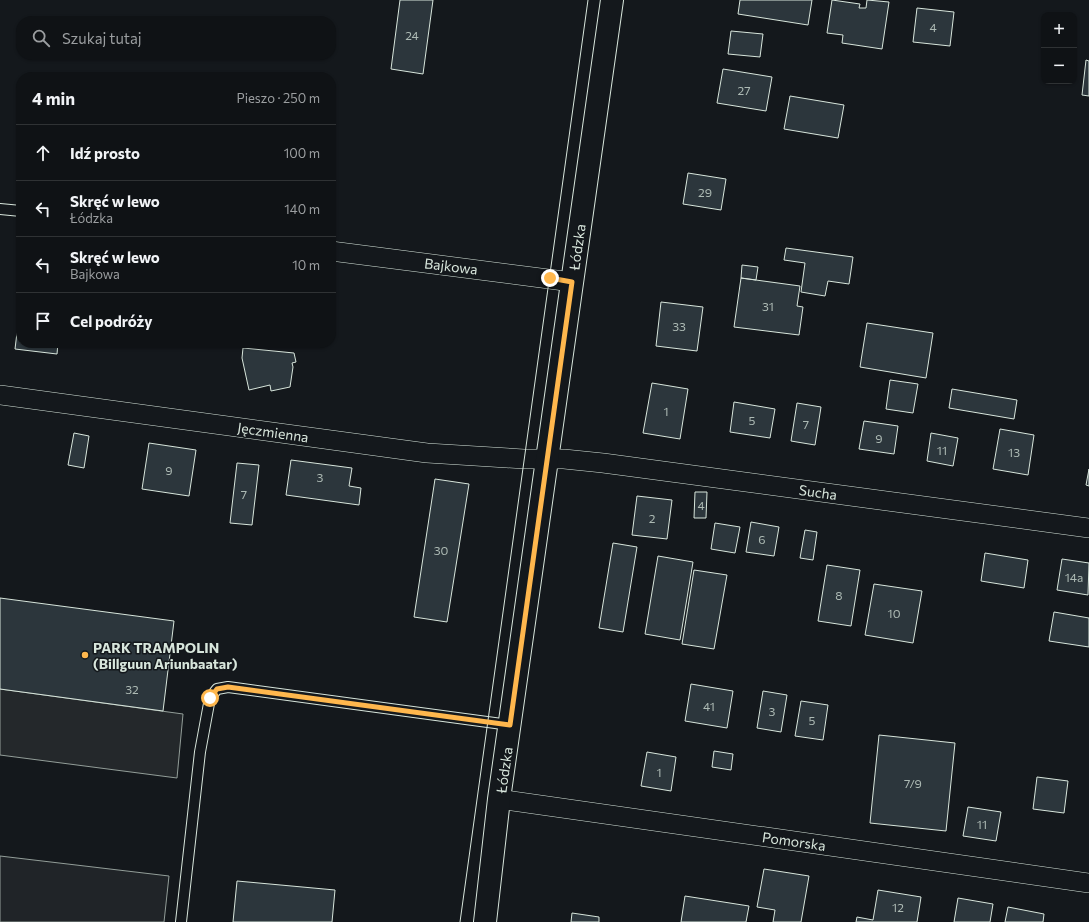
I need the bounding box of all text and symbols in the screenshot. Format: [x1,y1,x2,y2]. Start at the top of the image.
map controls [1041,12,1077,84]
button: + [1041,12,1077,48]
search box [16,16,336,60]
house number: 4 [929,20,937,34]
icon: search [30,27,52,49]
house number: 24 [405,28,419,42]
text: Szukaj tutaj [62,29,142,47]
button: − [1041,48,1077,84]
house number: 27 [738,83,750,97]
text: 4 min [32,88,75,109]
text: Pieszo · 250 m [236,90,320,106]
icon: ahead [32,142,54,164]
text: Idź prosto [70,144,140,162]
text: 100 m [284,145,320,161]
house number: 29 [698,185,712,199]
text: Skręć w lewo [70,192,160,210]
icon: left [32,198,54,220]
text: 140 m [284,201,320,217]
text: Łódzka [70,210,113,226]
street label: Łódzka [565,223,589,272]
text: Skręć w lewo [70,248,160,266]
icon: left [32,254,54,276]
street label: Bajkowa [423,254,479,278]
text: 10 m [292,257,320,273]
text: Bajkowa [70,266,120,282]
route end [541,269,559,287]
house number: 31 [762,299,774,313]
icon: arrive [32,310,54,332]
text: Cel podróży [70,312,153,330]
house number: 33 [672,319,686,333]
house number: 1 [663,404,669,418]
house number: 5 [749,413,756,427]
house number: 7 [803,417,809,431]
street label: Jęczmienna [236,419,310,445]
house number: 9 [875,431,883,445]
house number: 11 [937,443,947,457]
house number: 13 [1008,445,1020,459]
house number: 9 [165,463,173,477]
house number: 3 [317,470,324,484]
street label: Sucha [798,481,838,503]
house number: 7 [241,487,247,501]
house number: 4 [697,498,705,512]
house number: 2 [649,511,656,525]
house number: 6 [758,532,766,546]
house number: 30 [434,543,449,557]
house number: 14a [1065,570,1083,584]
house number: 8 [835,588,843,602]
house number: 10 [888,606,901,620]
place label: PARK TRAMPOLIN (Billguun Ariunbaatar) [93,639,238,672]
marker: PARK TRAMPOLIN (Billguun Ariunbaatar) [80,650,90,660]
house number: 32 [125,682,139,696]
route start [201,689,219,707]
house number: 41 [703,699,715,713]
house number: 3 [769,704,776,718]
house number: 5 [809,713,816,727]
street label: Łódzka [492,746,516,795]
house number: 1 [656,765,662,779]
house number: 7/9 [904,776,922,790]
house number: 11 [977,817,987,831]
street label: Pomorska [761,828,827,854]
house number: 12 [892,900,904,914]

